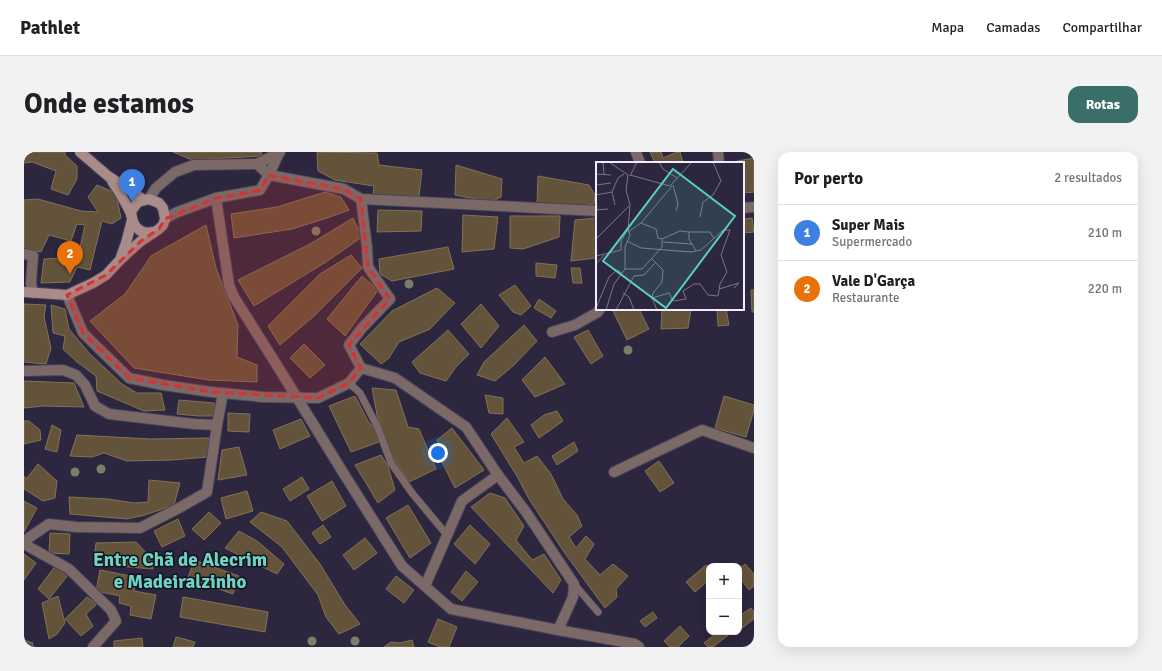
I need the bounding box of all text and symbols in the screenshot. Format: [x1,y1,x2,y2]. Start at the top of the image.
text: Pathlet [20,16,80,40]
text: Mapa [931,19,964,36]
text: Camadas [986,19,1040,36]
text: Compartilhar [1062,19,1142,36]
button: Rotas [1068,86,1138,123]
text: Onde estamos [24,87,194,121]
inset map [596,162,744,310]
text: Por perto [794,168,863,189]
pin: 1 [119,169,145,202]
text: 2 resultados [1054,170,1122,186]
text: Super Mais [832,216,905,234]
text: 1 [803,225,811,241]
text: 210 m [1088,225,1122,241]
text: Supermercado [832,234,912,250]
pin: 2 [57,241,83,274]
text: Vale D'Garça [832,272,915,290]
text: 2 [803,281,811,297]
text: 220 m [1088,281,1122,297]
text: Restaurante [832,290,899,306]
your location [428,443,448,463]
district label: Entre Chã de Alecrim e Madeiralzinho [93,548,267,594]
map controls [706,563,742,635]
button: + [706,563,742,599]
button: − [706,599,742,635]

